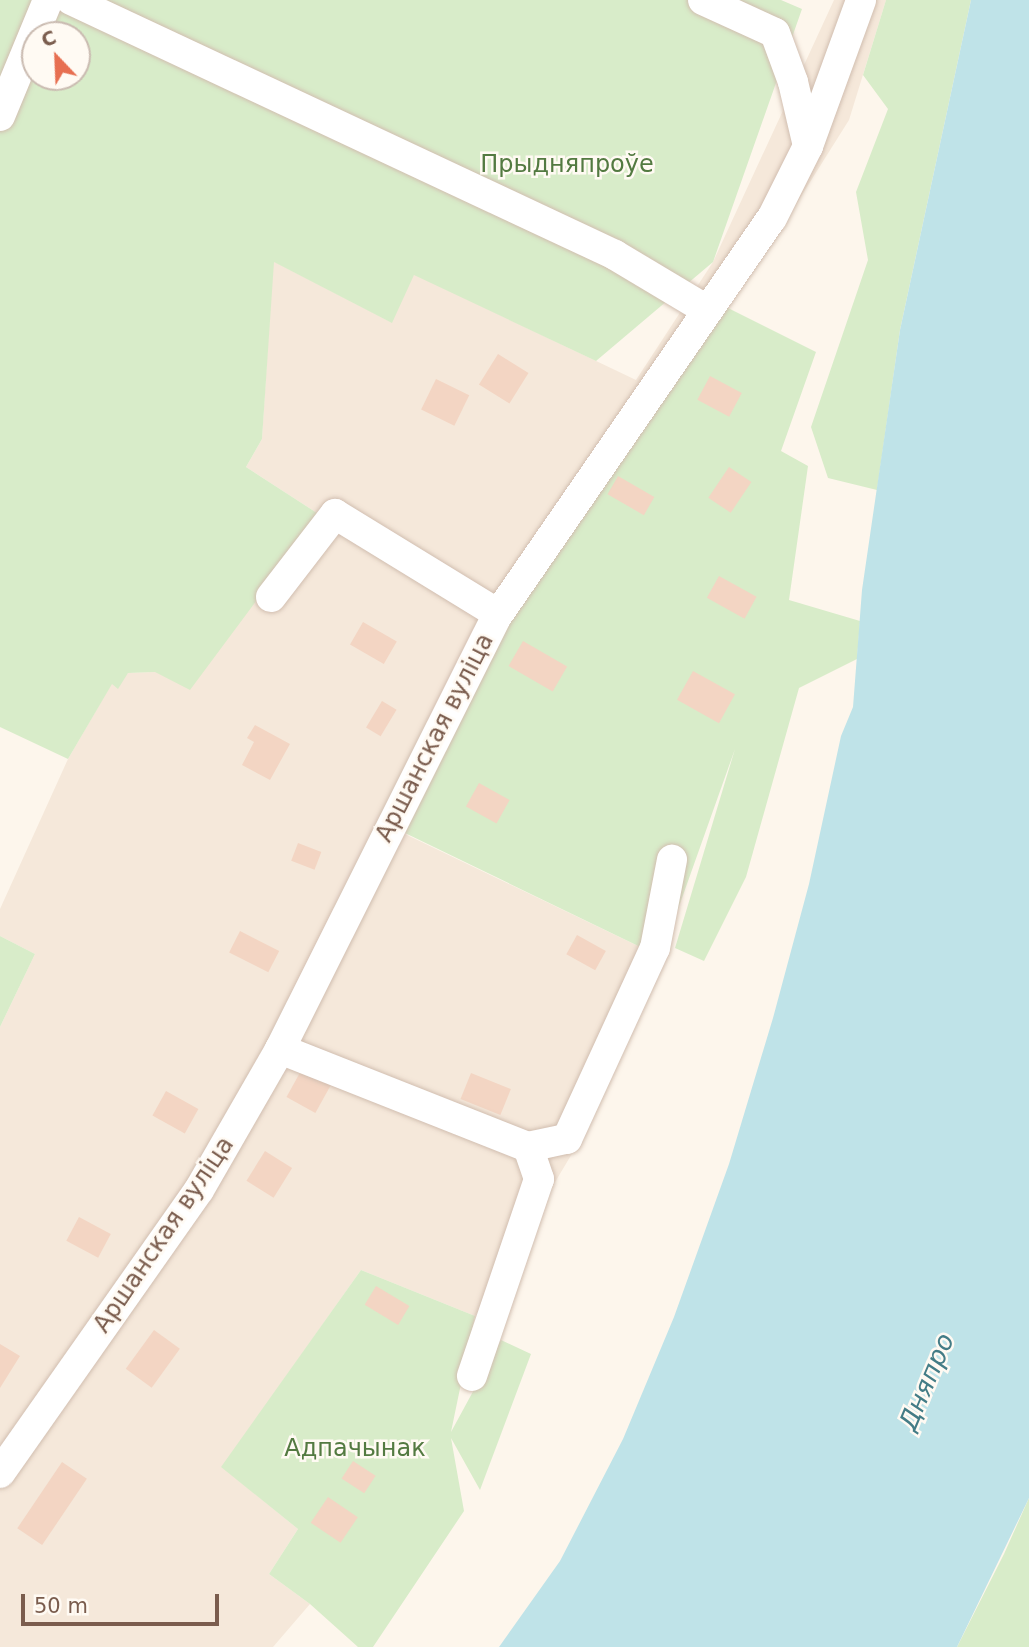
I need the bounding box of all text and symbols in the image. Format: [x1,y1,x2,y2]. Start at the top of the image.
north arrow [21,21,91,91]
text: С [38,26,59,51]
park label: Прыдняпроўе [480,151,654,179]
street label: Аршанская вуліца [370,629,500,847]
street label: Аршанская вуліца [88,1132,240,1338]
water label: Дняпро [893,1329,961,1435]
park label: Адпачынак [284,1435,426,1463]
scale bar [24,1580,222,1624]
text: 50 m [34,1594,88,1618]

